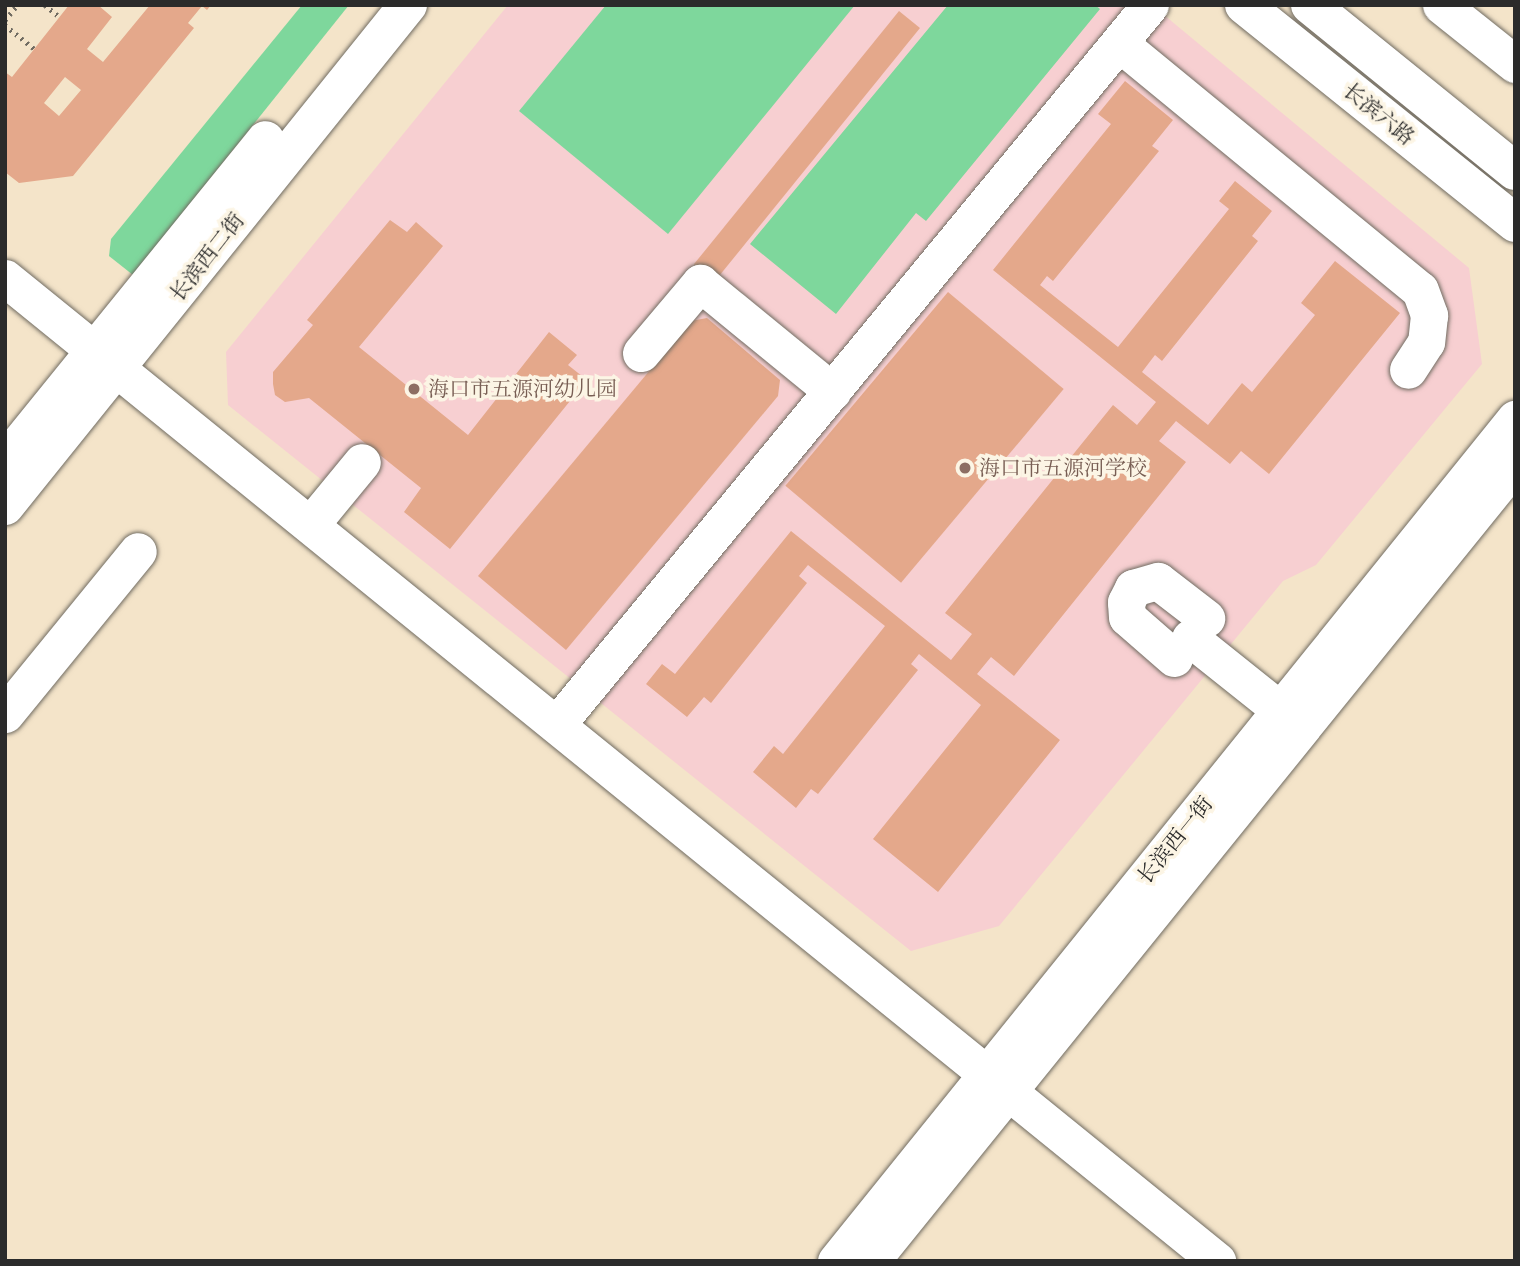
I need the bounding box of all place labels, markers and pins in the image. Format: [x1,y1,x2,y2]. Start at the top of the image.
place label: 海口市五源河幼儿园 [428,376,617,402]
marker: 海口市五源河幼儿园 [406,381,422,397]
place label: 海口市五源河学校 [979,455,1147,481]
marker: 海口市五源河学校 [957,460,973,476]

